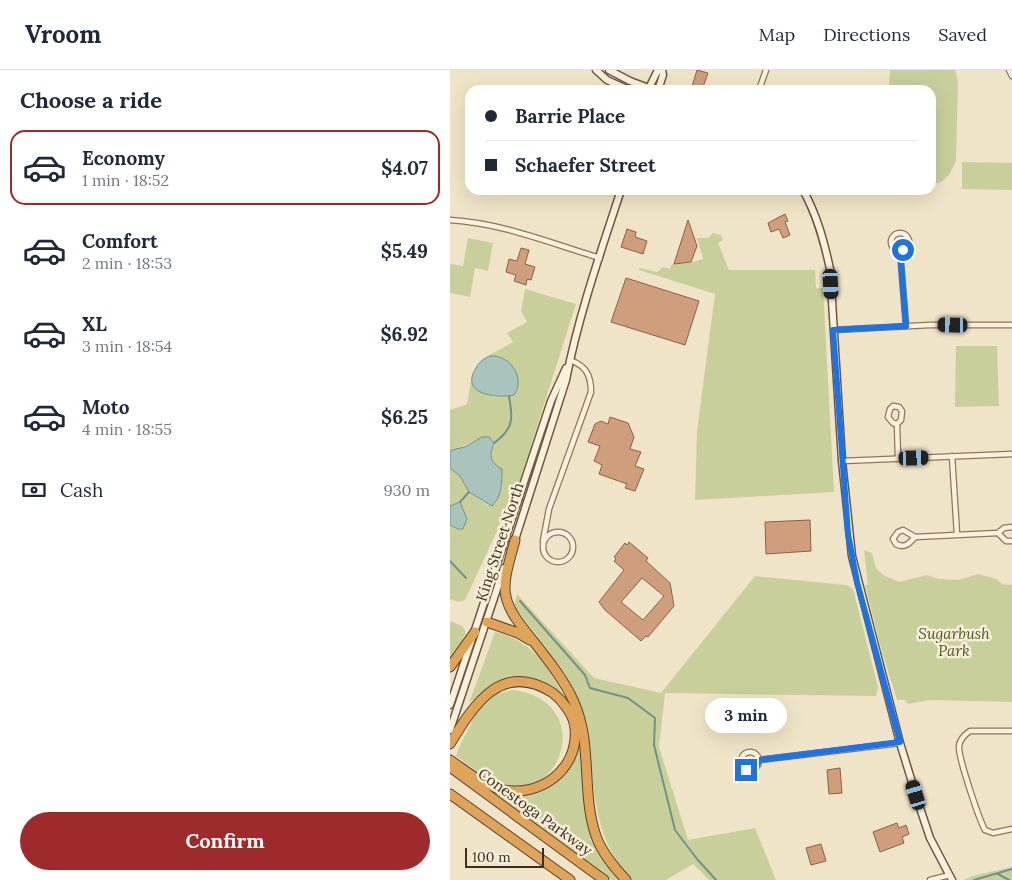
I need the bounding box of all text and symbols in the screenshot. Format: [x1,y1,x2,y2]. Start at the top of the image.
text: Vroom [25,19,101,50]
text: Map [759,23,795,46]
text: Directions [823,23,910,46]
text: Saved [938,23,987,46]
text: Choose a ride [20,86,162,114]
text: Barrie Place [515,104,625,128]
icon: car [22,145,67,190]
text: Economy [82,146,165,170]
text: Schaefer Street [515,153,656,177]
text: $4.07 [381,156,428,180]
text: 1 min · 18:52 [82,170,169,190]
icon: car [22,228,67,273]
text: Comfort [82,229,158,253]
text: $5.49 [381,239,428,263]
route start [892,239,914,261]
text: 2 min · 18:53 [82,253,172,273]
car [822,269,839,299]
icon: car [22,311,67,356]
text: XL [82,312,107,336]
car [937,317,968,333]
text: $6.92 [380,322,428,346]
text: 3 min · 18:54 [82,336,172,356]
icon: car [22,394,67,439]
text: Moto [82,395,129,419]
text: $6.25 [381,405,428,429]
text: 4 min · 18:55 [82,419,172,439]
car [898,450,929,466]
icon: cash [20,476,48,504]
text: Cash [60,478,103,502]
text: 930 m [383,480,430,500]
street label: King Street North [471,480,528,604]
park label: Sugarbush Park [918,624,990,660]
callout: 3 min [705,698,787,732]
text: 3 min [724,705,768,725]
route end [735,759,757,781]
street label: Conestoga Parkway [474,764,596,859]
car [904,778,927,812]
button: Confirm [20,812,430,870]
scale bar [465,845,544,868]
text: 100 m [472,848,511,866]

